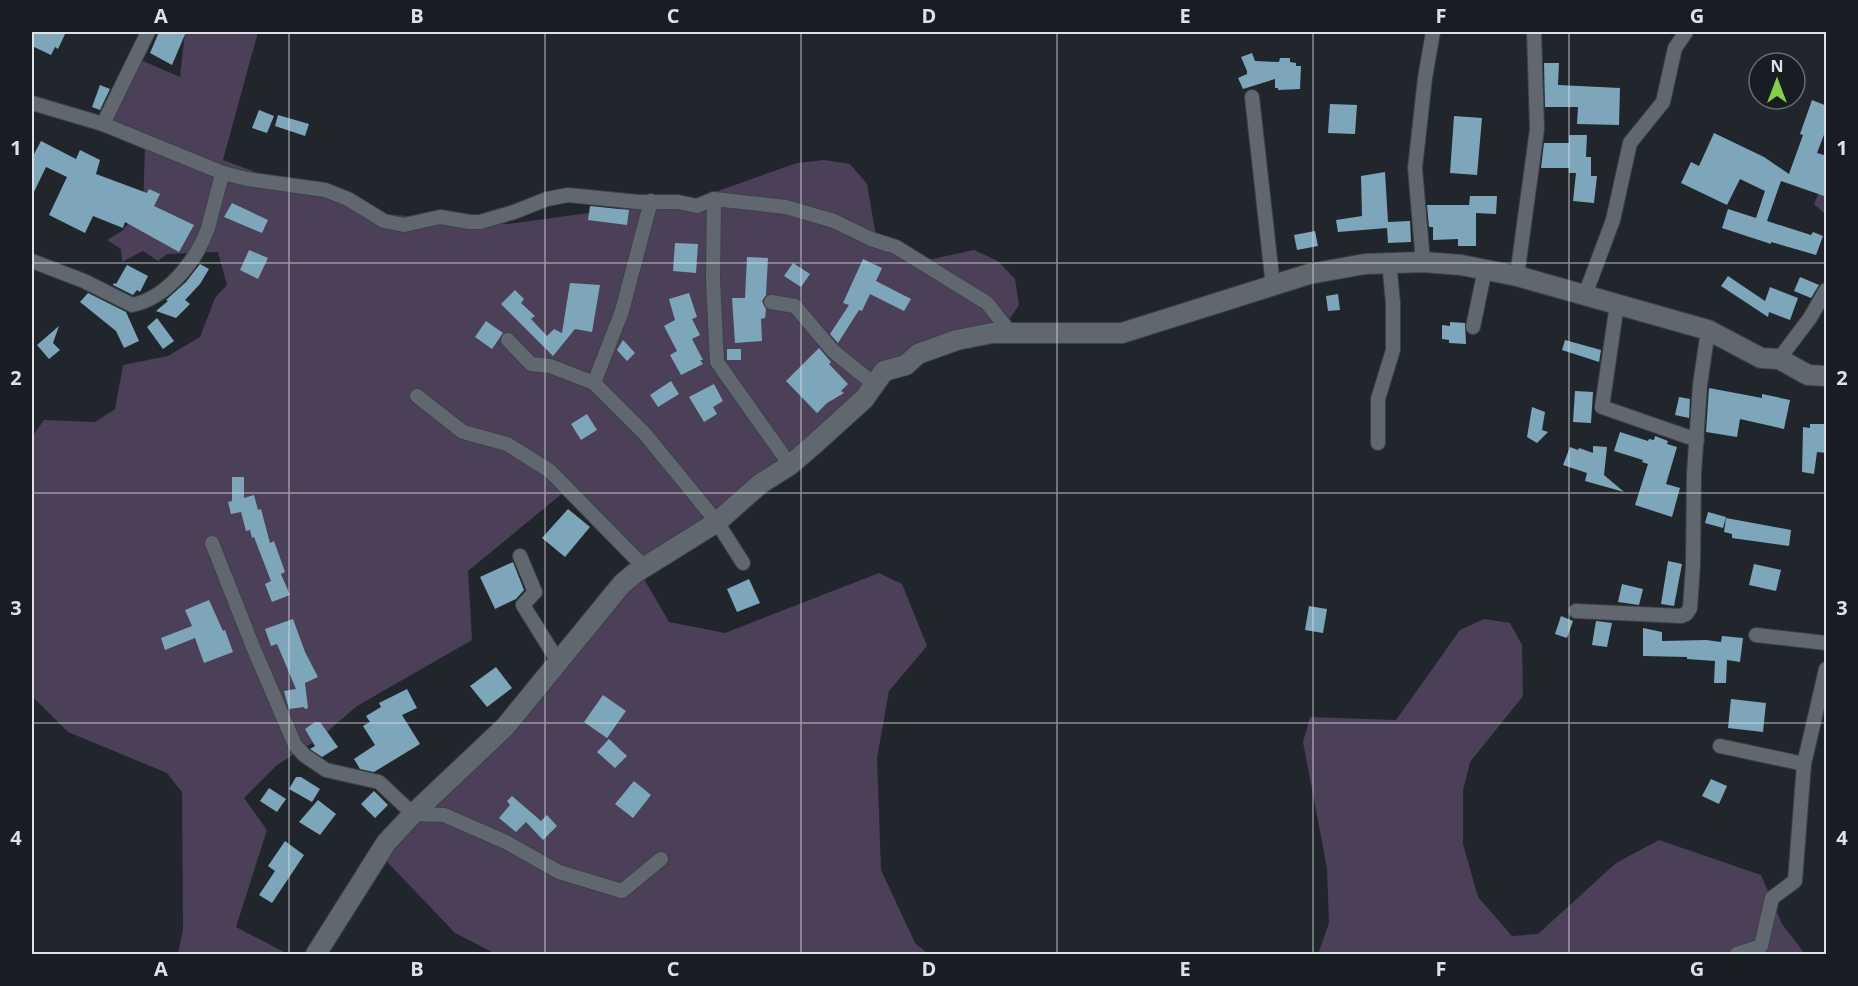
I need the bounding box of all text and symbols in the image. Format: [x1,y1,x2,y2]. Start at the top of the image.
text: A [154,2,168,29]
text: B [410,2,424,29]
text: C [667,2,680,29]
text: D [922,2,936,29]
text: E [1179,2,1191,29]
text: F [1436,2,1446,29]
text: G [1690,2,1704,29]
north arrow [1747,51,1807,111]
text: N [1770,55,1784,77]
text: 1 [10,134,22,161]
text: 1 [1836,134,1848,161]
text: 2 [10,364,22,391]
text: 2 [1836,364,1848,391]
text: 3 [10,594,22,621]
text: 3 [1836,594,1848,621]
text: 4 [10,824,22,851]
text: 4 [1836,824,1848,851]
text: A [154,955,168,982]
text: B [410,955,424,982]
text: C [667,955,680,982]
text: D [922,955,936,982]
text: E [1179,955,1191,982]
text: F [1436,955,1446,982]
text: G [1690,955,1704,982]

